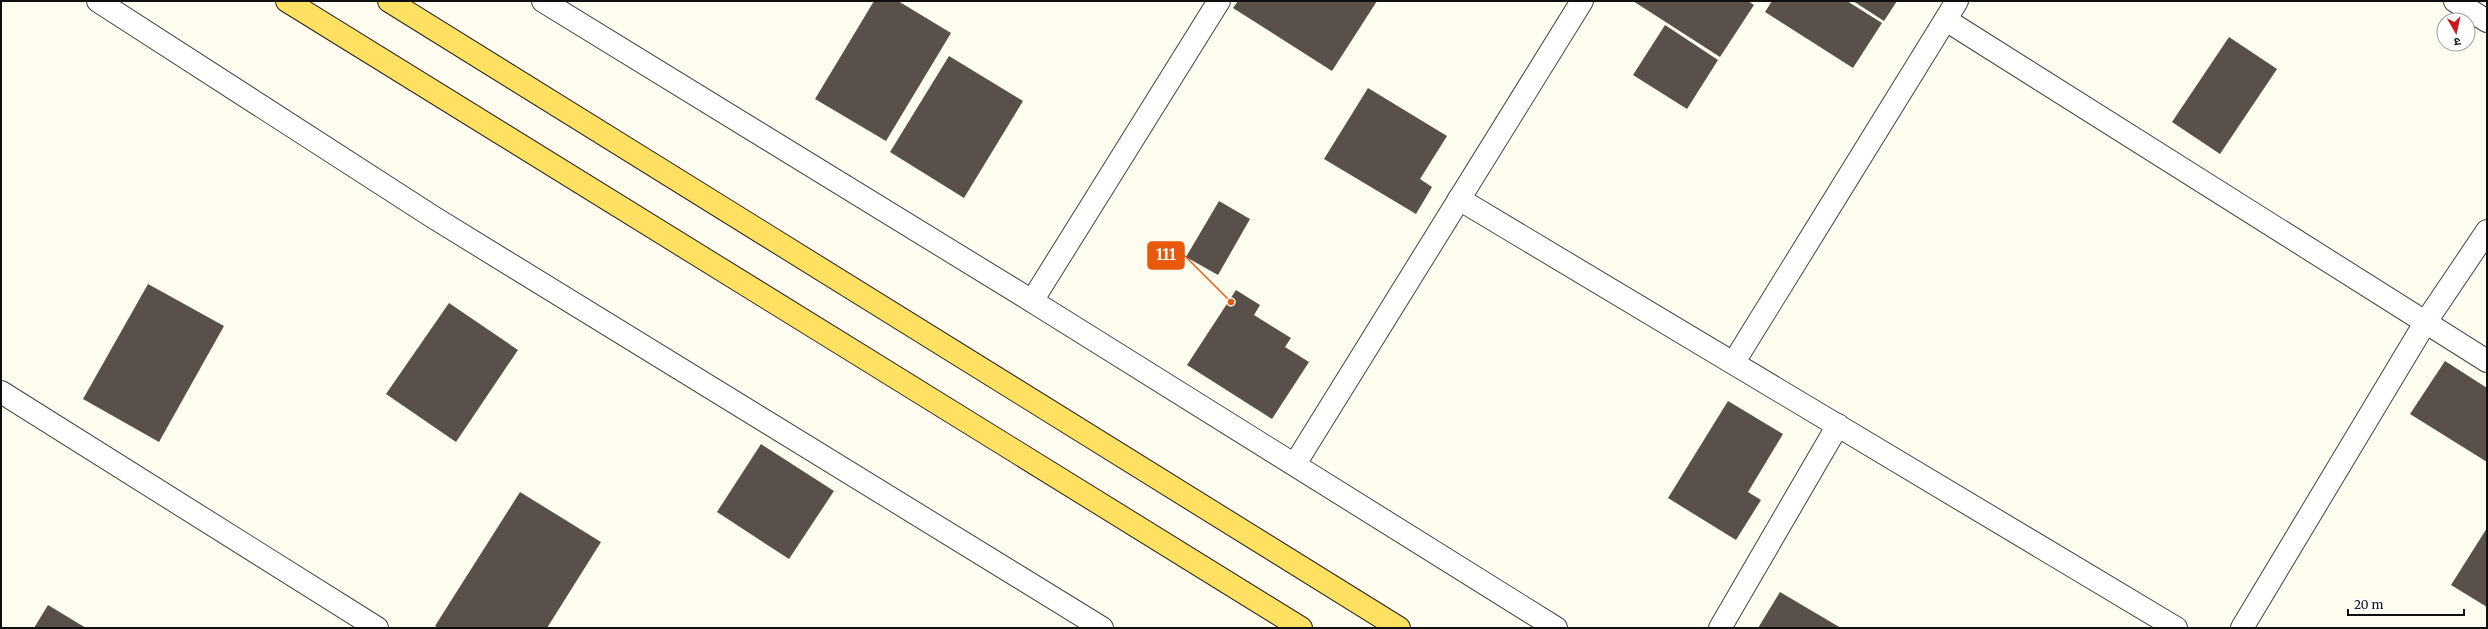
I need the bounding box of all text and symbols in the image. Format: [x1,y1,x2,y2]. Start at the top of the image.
north arrow [2436,12,2476,52]
text: उ [2453,34,2462,49]
callout: 111 [1148,242,1184,269]
text: 111 [1156,245,1176,264]
scale bar [2348,591,2464,617]
text: 20 m [2354,597,2383,612]

